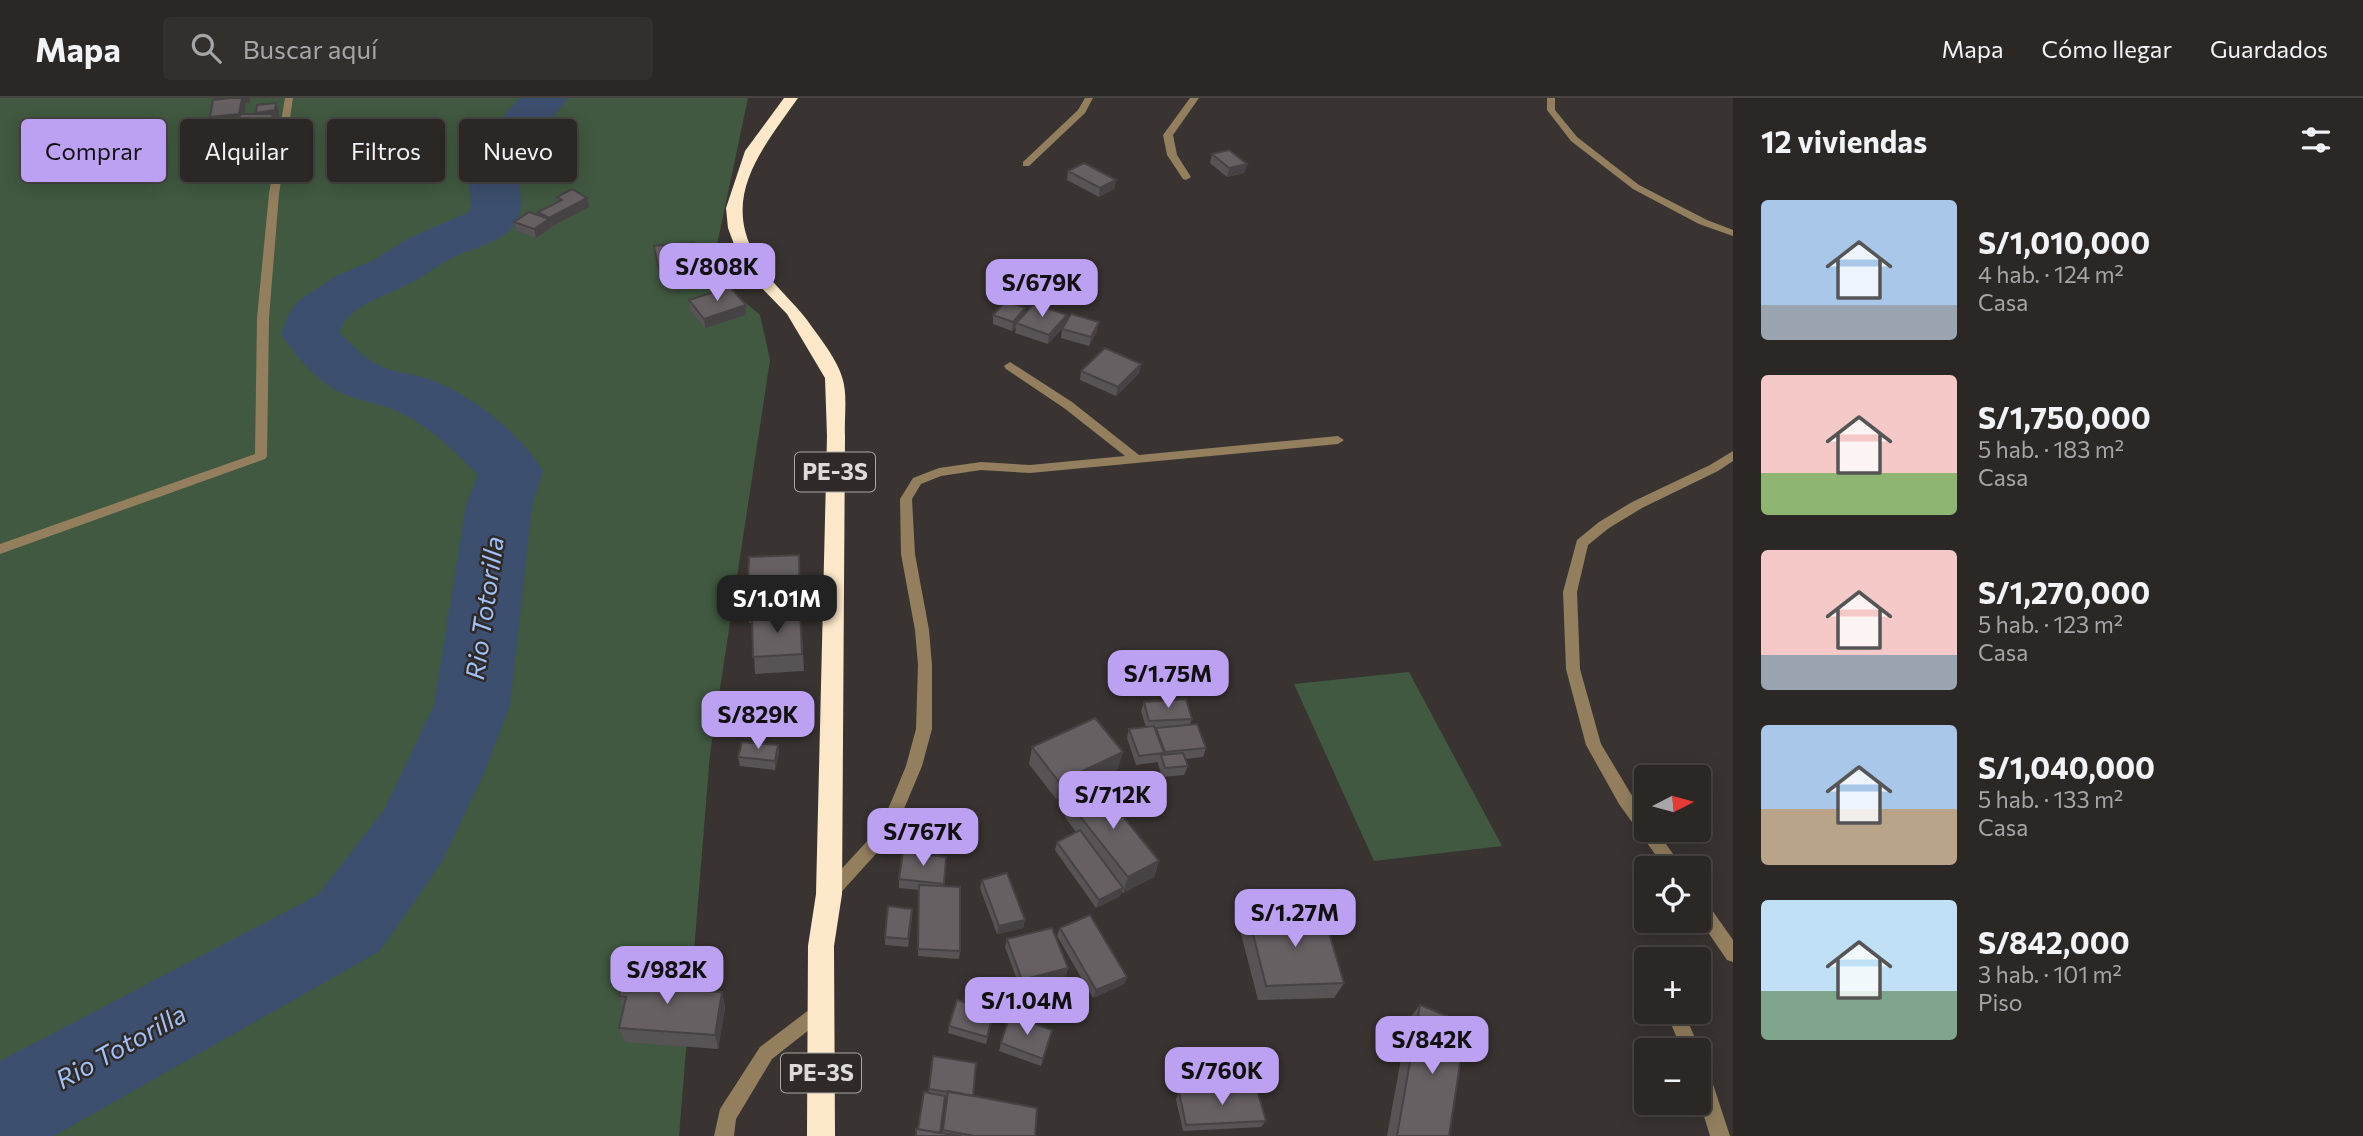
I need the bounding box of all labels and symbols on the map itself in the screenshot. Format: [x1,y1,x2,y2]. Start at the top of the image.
pin: S/808K [660,244,774,303]
pin: S/679K [985,260,1099,319]
road number: PE-3S [795,452,875,492]
water label: Rio Totorilla [458,534,509,681]
pin: S/1.01M [712,575,842,635]
pin: S/1.75M [1103,650,1233,710]
pin: S/829K [701,692,815,751]
north arrow [1634,765,1712,842]
pin: S/712K [1056,772,1170,831]
pin: S/767K [866,808,980,868]
pin: S/1.27M [1230,890,1360,949]
pin: S/982K [610,946,724,1006]
pin: S/1.04M [962,978,1092,1037]
water label: Rio Totorilla [50,997,191,1094]
pin: S/842K [1375,1016,1489,1076]
pin: S/760K [1165,1048,1279,1107]
road number: PE-3S [781,1054,861,1092]

